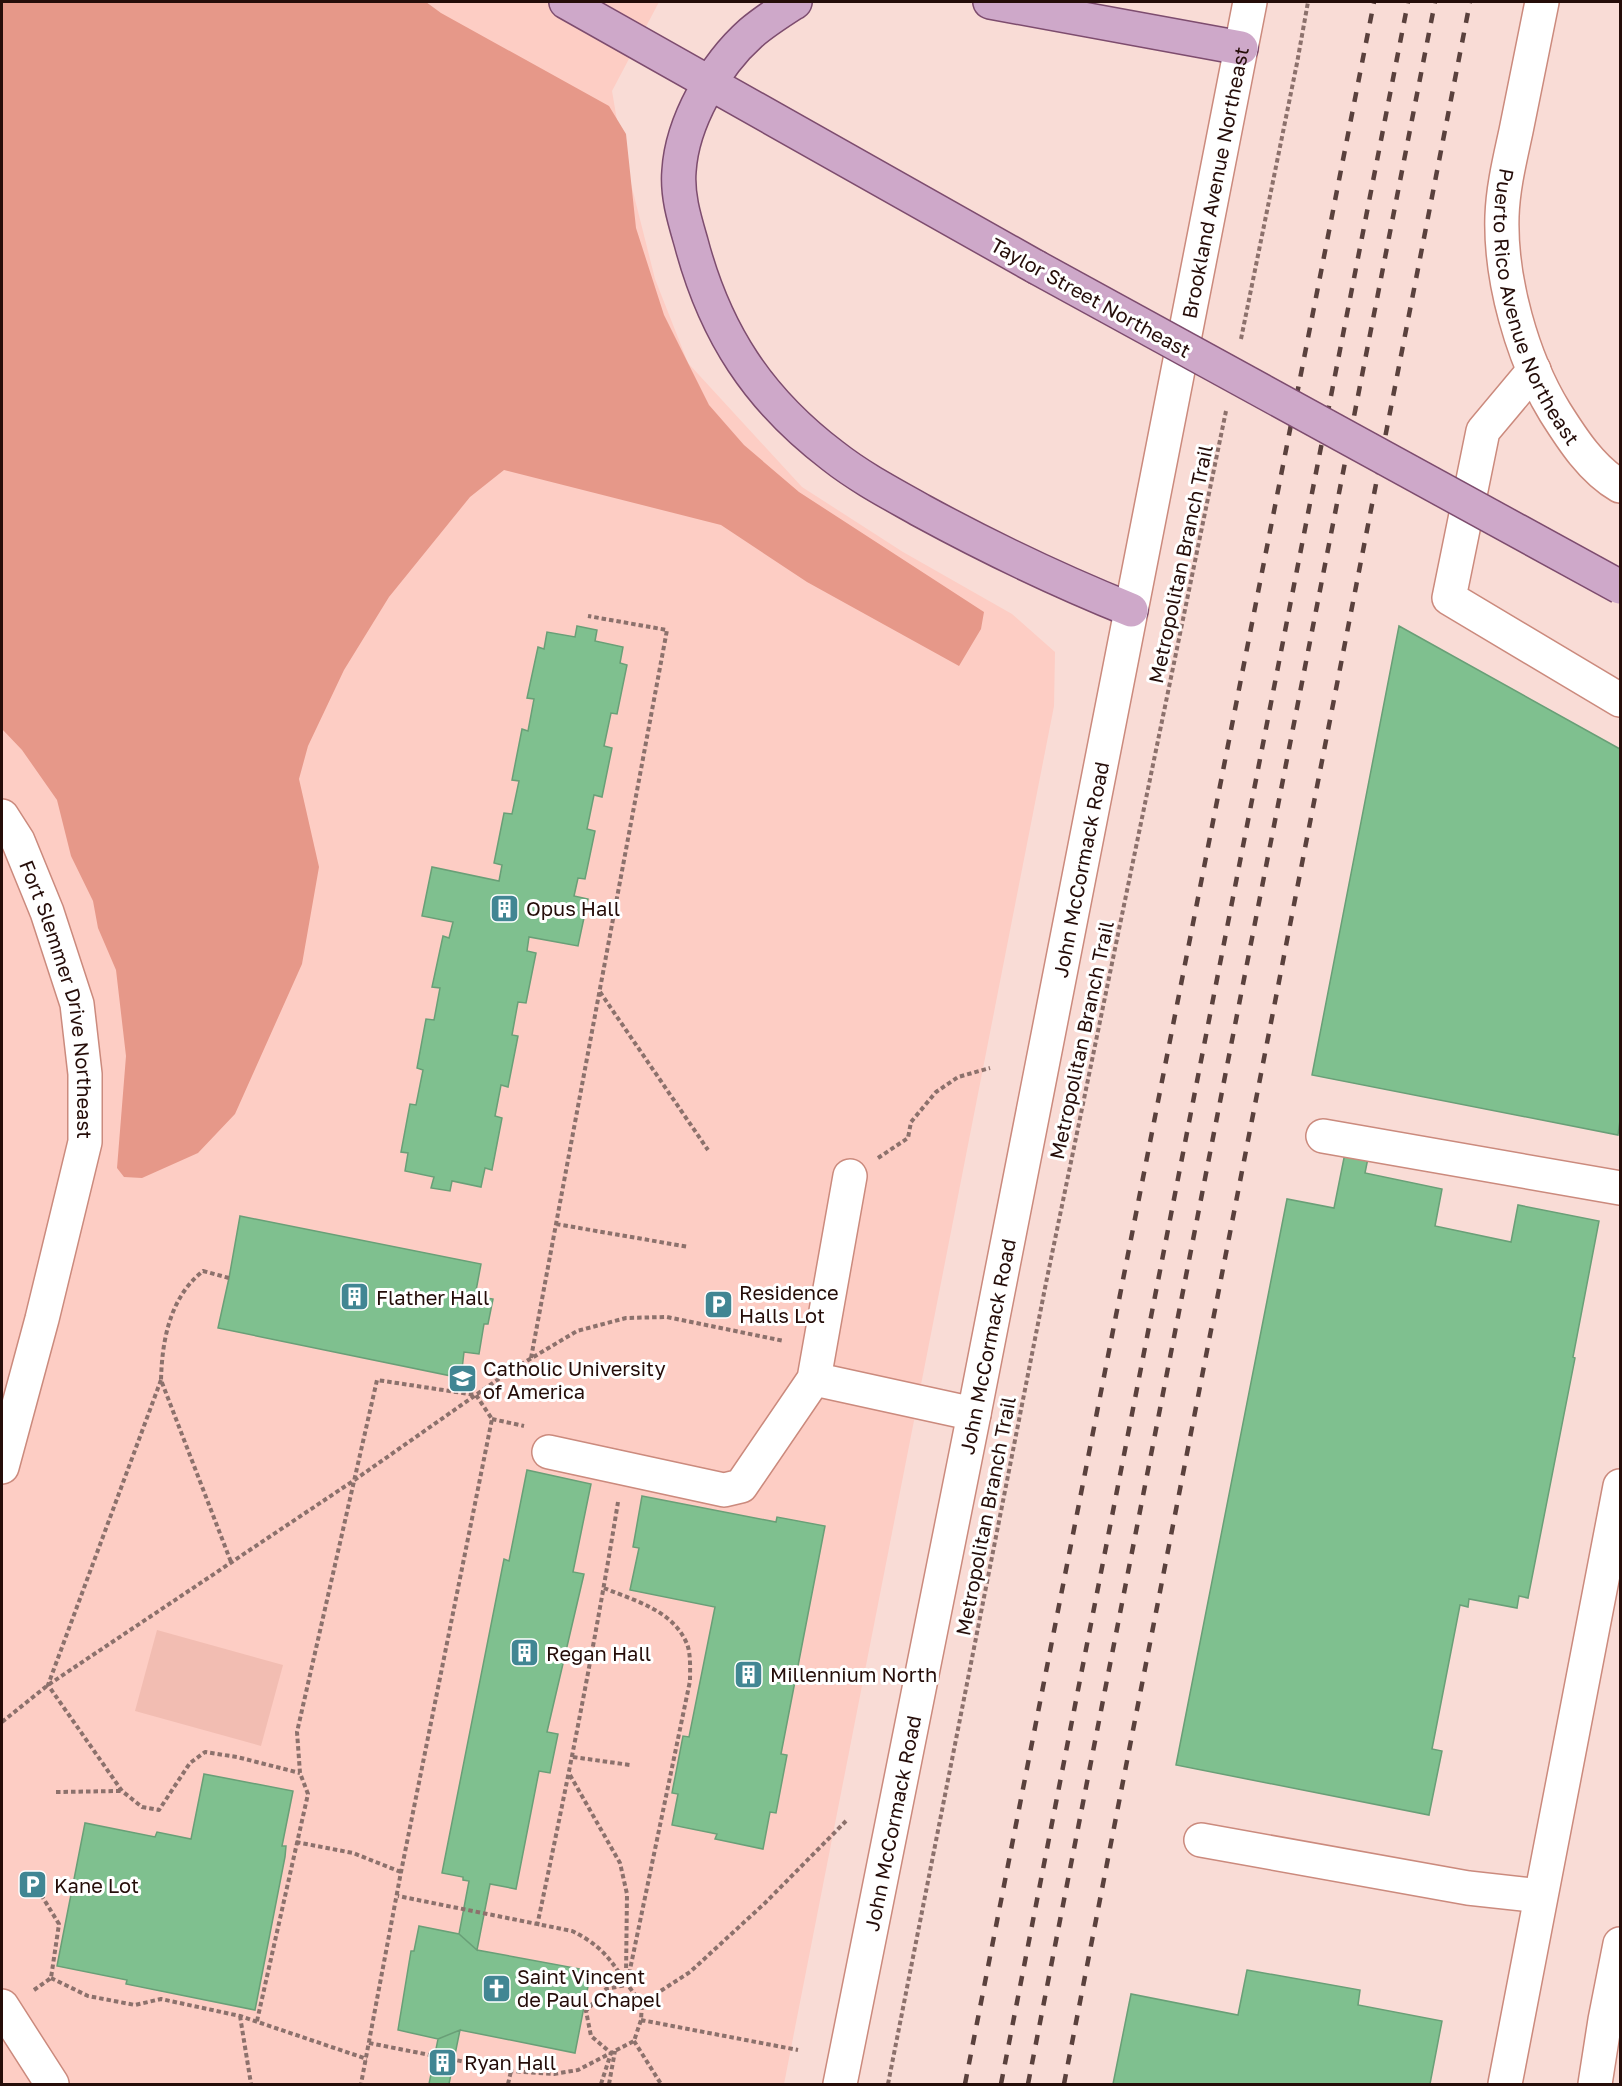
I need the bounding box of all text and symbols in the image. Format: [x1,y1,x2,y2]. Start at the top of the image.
street label: Brookland Avenue Northeast [1176,45,1253,321]
street label: Puerto Rico Avenue Northeast [1490,166,1585,449]
street label: Taylor Street Northeast [987,232,1195,362]
street label: Metropolitan Branch Trail [1143,443,1217,685]
street label: John McCormack Road [1048,760,1113,980]
street label: Fort Slemmer Drive Northeast [15,857,97,1139]
building icon: Opus Hall [489,892,521,924]
place label: Opus Hall [526,896,620,920]
street label: Metropolitan Branch Trail [1044,919,1118,1161]
street label: John McCormack Road [954,1237,1020,1457]
place label: Residence Halls Lot [739,1280,839,1327]
building icon: Flather Hall [339,1281,371,1313]
place label: Flather Hall [376,1285,489,1309]
parking icon: Residence Halls Lot [702,1288,734,1320]
place label: Catholic University of America [483,1356,666,1403]
school or university icon: Catholic University of America [446,1363,478,1395]
street label: Metropolitan Branch Trail [950,1394,1020,1638]
building icon: Regan Hall [509,1637,541,1669]
place label: Regan Hall [546,1641,651,1665]
building icon: Millennium North [733,1658,765,1690]
place label: Millennium North [770,1662,937,1686]
street label: John McCormack Road [859,1713,925,1933]
parking icon: Kane Lot [17,1869,49,1901]
place label: Kane Lot [54,1873,139,1897]
place label: Saint Vincent de Paul Chapel [517,1964,661,2011]
church icon: Saint Vincent de Paul Chapel [480,1972,512,2004]
building icon: Ryan Hall [427,2046,459,2078]
place label: Ryan Hall [464,2050,556,2074]

